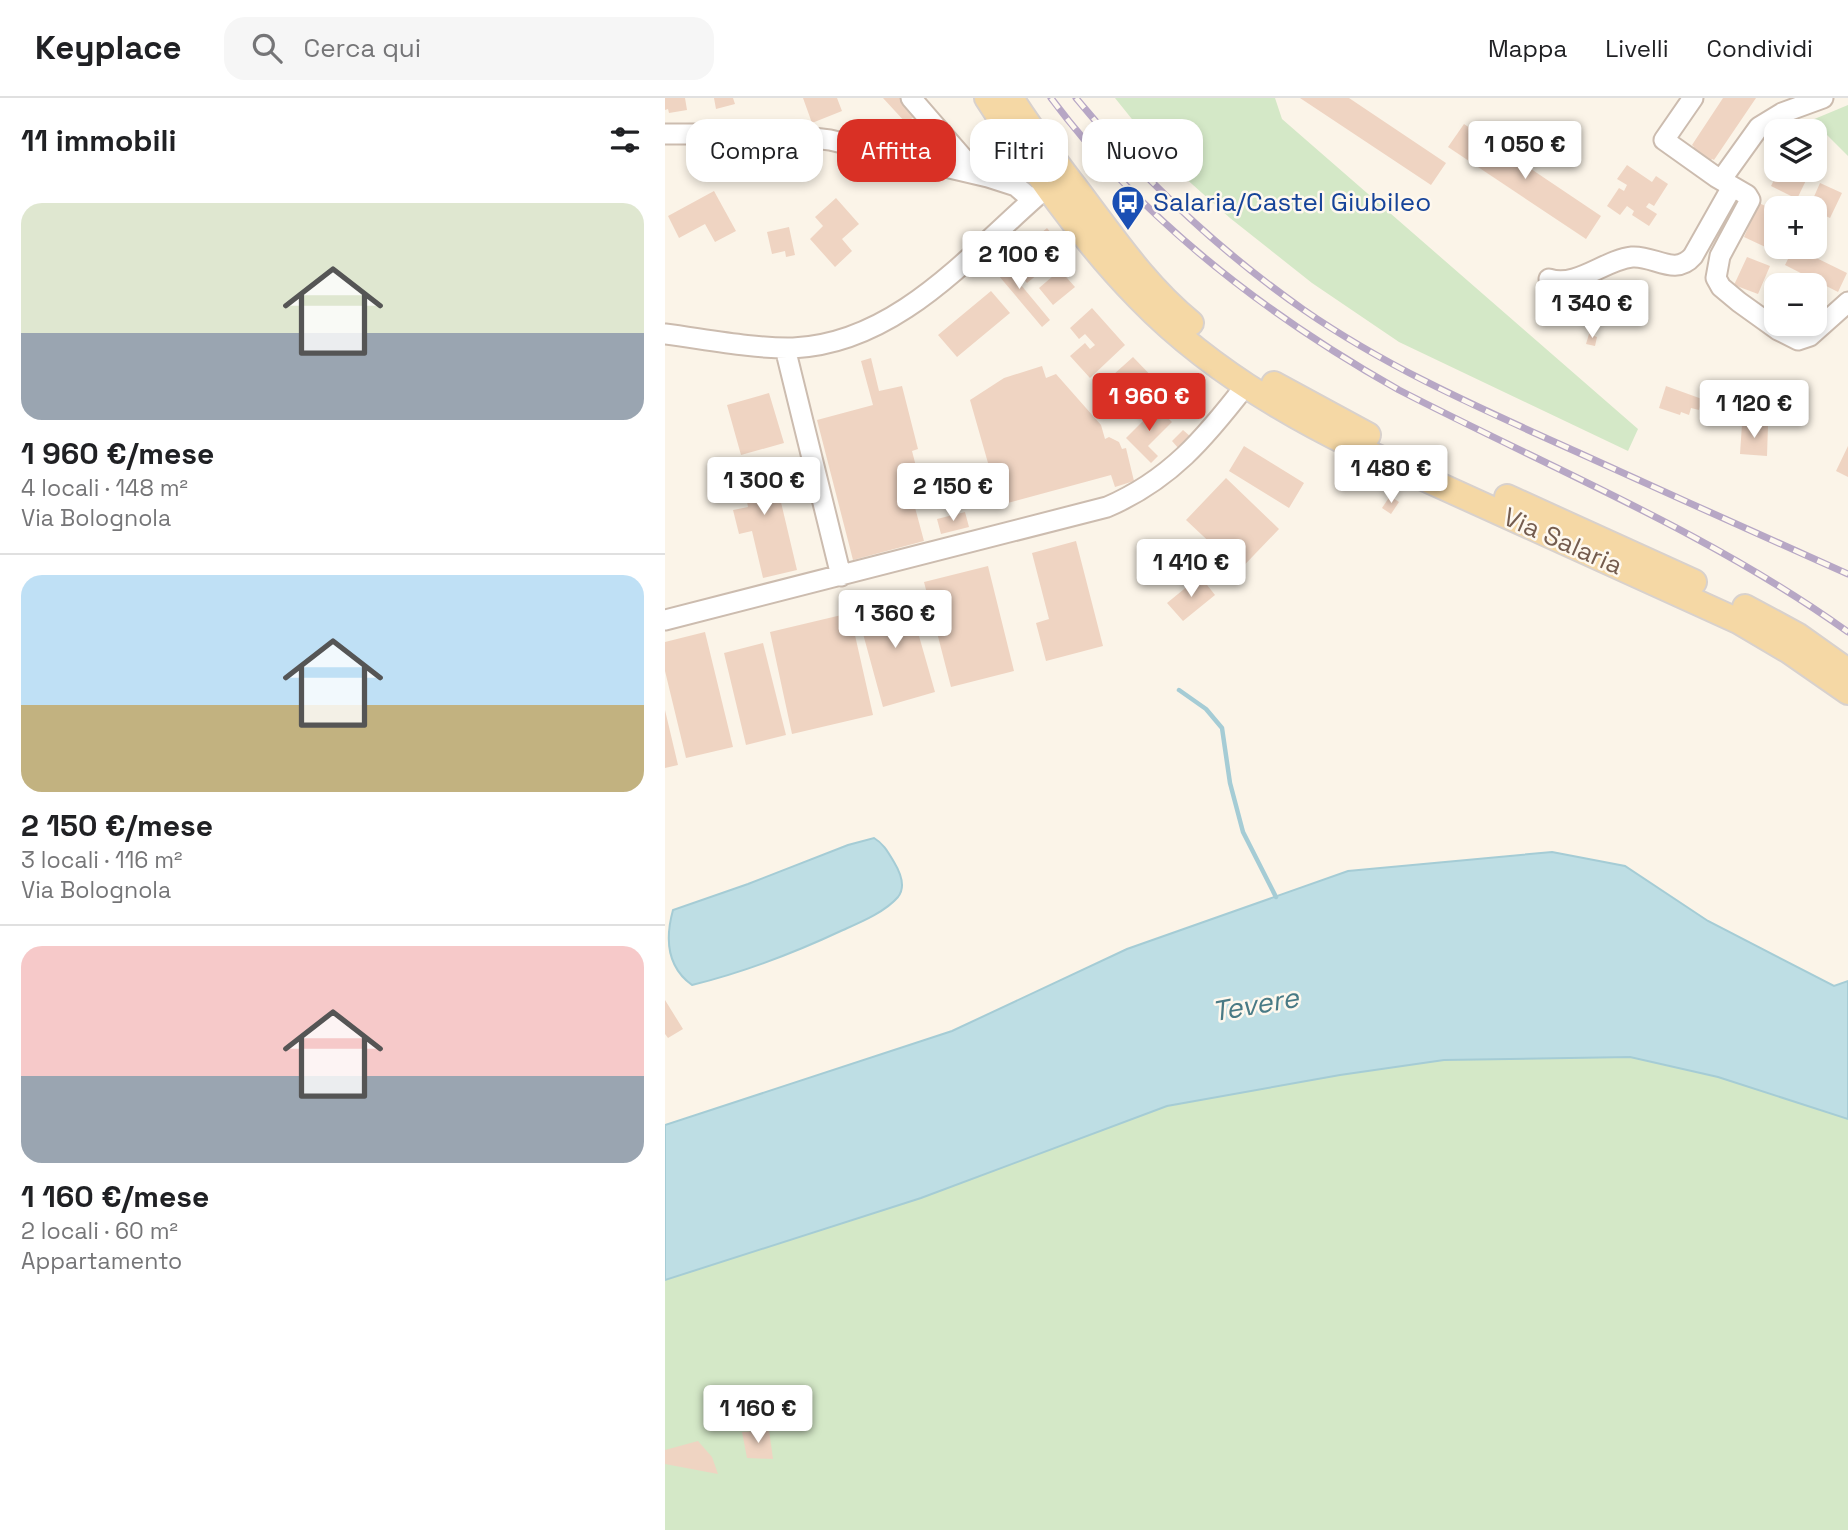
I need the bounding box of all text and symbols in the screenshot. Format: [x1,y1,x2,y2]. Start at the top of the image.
search box [224,17,714,80]
text: Keyplace [35,27,182,69]
icon: search [248,29,286,67]
text: Cerca qui [304,31,421,65]
text: Mappa [1488,33,1567,64]
text: Livelli [1605,33,1669,64]
text: Condividi [1707,33,1813,64]
chip: Compra [686,119,823,182]
chip: Affitta [837,119,956,182]
chip: Filtri [970,119,1068,182]
chip: Nuovo [1082,119,1203,182]
map controls [1764,119,1827,336]
button: layers [1764,119,1827,182]
text: 11 immobili [21,121,176,160]
icon: filters [606,121,644,159]
pin: 1 050 € [1460,122,1590,181]
text: 1 050 € [1484,129,1566,159]
bus stop icon: Salaria/Castel Giubileo [1109,183,1147,232]
place label: Salaria/Castel Giubileo [1153,185,1431,219]
button: + [1764,196,1827,259]
pin: 2 100 € [954,232,1084,291]
text: 2 100 € [978,239,1060,269]
icon: home [270,248,396,374]
button: − [1764,273,1827,336]
pin: 1 340 € [1527,280,1657,340]
text: 1 340 € [1551,288,1633,318]
pin: 1 960 € [1084,374,1214,433]
pin: 1 120 € [1689,380,1819,440]
text: 1 960 € [1108,381,1190,411]
text: 1 120 € [1716,388,1792,418]
text: 1 960 €/mese [21,434,214,473]
pin: 1 480 € [1326,446,1456,505]
text: 1 480 € [1350,453,1432,483]
pin: 1 300 € [699,458,829,517]
pin: 2 150 € [888,464,1018,523]
text: 1 300 € [723,465,805,495]
text: 2 150 € [913,471,993,501]
text: 4 locali · 148 m² [21,473,188,503]
street label: Via Salaria [1498,500,1628,582]
text: Via Bolognola [21,503,171,533]
pin: 1 410 € [1126,540,1256,599]
text: 1 410 € [1153,547,1229,577]
pin: 1 360 € [830,590,960,650]
text: 1 360 € [855,598,935,628]
icon: home [270,620,396,746]
text: 2 150 €/mese [21,806,213,845]
text: 3 locali · 116 m² [21,845,182,875]
text: Via Bolognola [21,875,171,905]
water label: Tevere [1209,978,1303,1029]
icon: home [270,991,396,1117]
text: 1 160 €/mese [21,1177,209,1216]
text: 2 locali · 60 m² [21,1216,178,1246]
text: Appartamento [21,1246,182,1276]
pin: 1 160 € [693,1386,823,1445]
text: 1 160 € [719,1393,797,1423]

